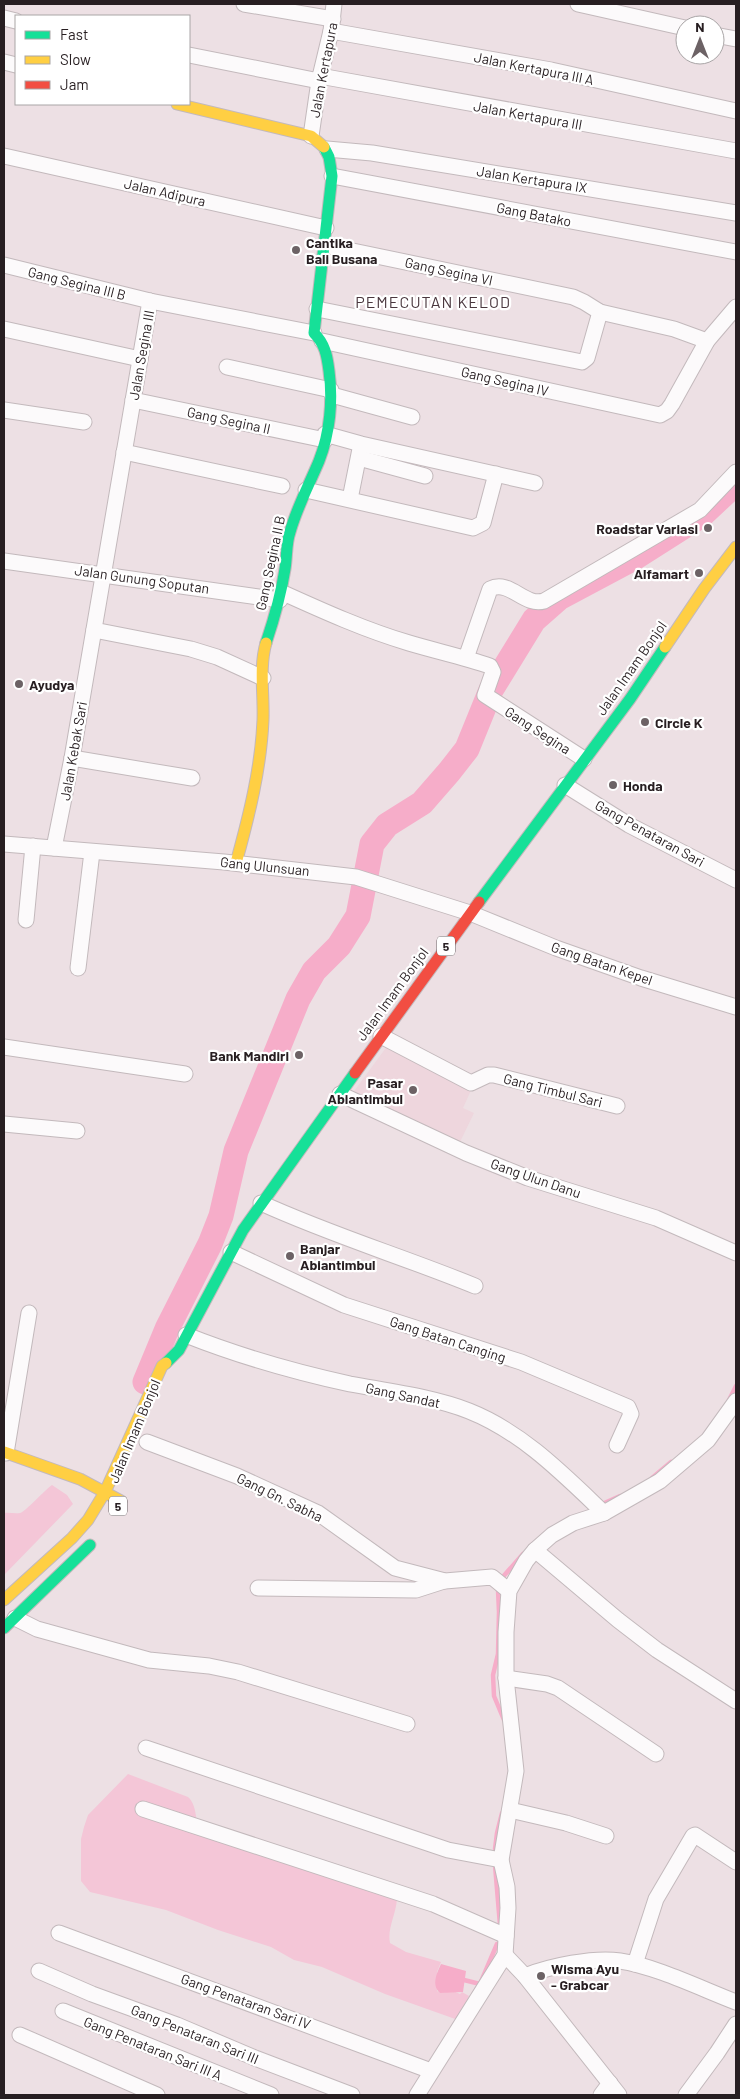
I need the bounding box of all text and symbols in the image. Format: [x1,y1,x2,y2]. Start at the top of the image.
legend [15,15,190,105]
north arrow [675,15,725,65]
text: N [695,18,705,35]
street label: Jalan Kertapura [305,21,341,119]
text: Fast [60,25,88,43]
street label: Jalan Kertapura III A [473,48,596,88]
text: Slow [60,50,91,68]
text: Jam [60,75,89,93]
street label: Jalan Kertapura III [472,97,584,133]
street label: Jalan Kertapura IX [476,162,588,196]
street label: Jalan Adipura [123,174,207,210]
street label: Gang Batako [495,198,573,230]
place label: Cantika Bali Busana [306,234,378,267]
marker: Cantika Bali Busana [290,244,302,256]
street label: Gang Segina VI [403,253,495,289]
street label: Gang Segina III B [26,263,128,303]
district label: PEMECUTAN KELOD [355,292,511,311]
street label: Jalan Segina III [125,309,157,401]
street label: Gang Segina IV [459,363,551,399]
street label: Gang Segina II [186,403,272,437]
street label: Gang Segina II B [252,514,288,612]
place label: Roadstar Variasi [596,520,698,537]
marker: Roadstar Variasi [702,522,714,534]
street label: Jalan Gunung Soputan [74,561,210,597]
place label: Alfamart [634,565,689,582]
marker: Alfamart [693,567,705,579]
street label: Jalan Imam Bonjol [592,618,670,718]
place label: Ayudya [29,676,74,693]
marker: Ayudya [13,678,25,690]
street label: Jalan Kebak Sari [56,700,90,802]
street label: Gang Segina [502,702,574,758]
place label: Circle K [655,714,703,731]
marker: Circle K [639,716,651,728]
place label: Honda [623,777,663,794]
marker: Honda [607,779,619,791]
street label: Gang Penataran Sari [592,796,708,870]
street label: Gang Ulunsuan [219,853,311,879]
road number: 5 [437,936,455,956]
street label: Gang Batan Kepel [549,938,655,988]
street label: Jalan Imam Bonjol [353,944,431,1044]
place label: Bank Mandiri [210,1047,289,1064]
marker: Bank Mandiri [293,1049,305,1061]
street label: Gang Timbul Sari [502,1069,604,1111]
place label: Pasar Abiantimbul [328,1074,404,1107]
marker: Pasar Abiantimbul [407,1084,419,1096]
street label: Gang Ulun Danu [489,1155,583,1201]
place label: Banjar Abiantimbul [300,1240,375,1273]
marker: Banjar Abiantimbul [284,1250,296,1262]
street label: Gang Batan Canging [388,1312,508,1366]
street label: Jalan Imam Bonjol [105,1377,163,1485]
street label: Gang Sandat [364,1379,442,1411]
street label: Gang Gn. Sabha [234,1469,326,1525]
road number: 5 [109,1496,127,1515]
place label: Wisma Ayu - Grabcar [551,1960,619,1993]
street label: Gang Penataran Sari IV [179,1970,313,2032]
marker: Wisma Ayu - Grabcar [535,1970,547,1982]
street label: Gang Penataran Sari III [129,2001,261,2067]
street label: Gang Penataran Sari III A [81,2013,225,2084]

